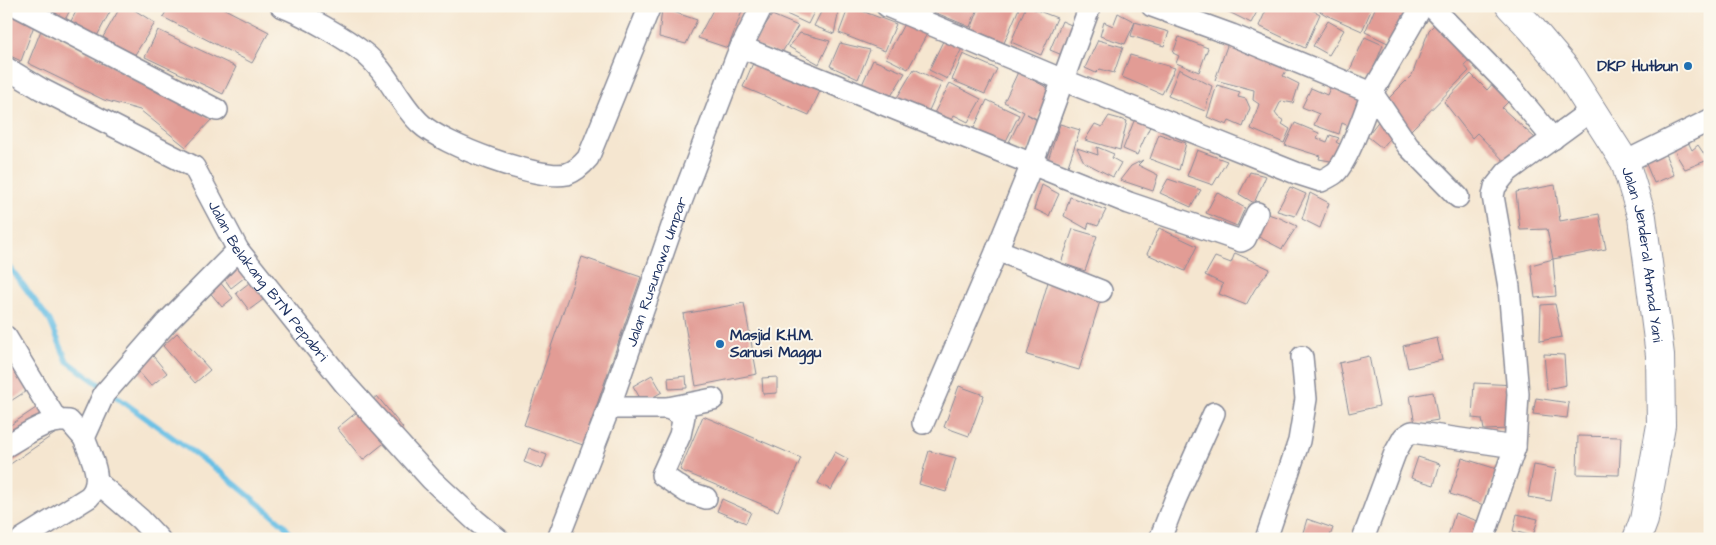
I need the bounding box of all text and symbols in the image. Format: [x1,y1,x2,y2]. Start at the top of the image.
place label: DKP Hutbun [1597,56,1678,77]
marker: DKP Hutbun [1682,60,1694,72]
street label: Jalan Jenderal Ahmad Yani [1616,164,1668,344]
street label: Jalan Rusunawa Umpar [621,194,693,350]
street label: Jalan Belakang BTN Pepabri [203,197,333,367]
place label: Masjid K.H.M. Sanusi Maggu [729,325,822,365]
marker: Masjid K.H.M. Sanusi Maggu [714,338,726,350]

